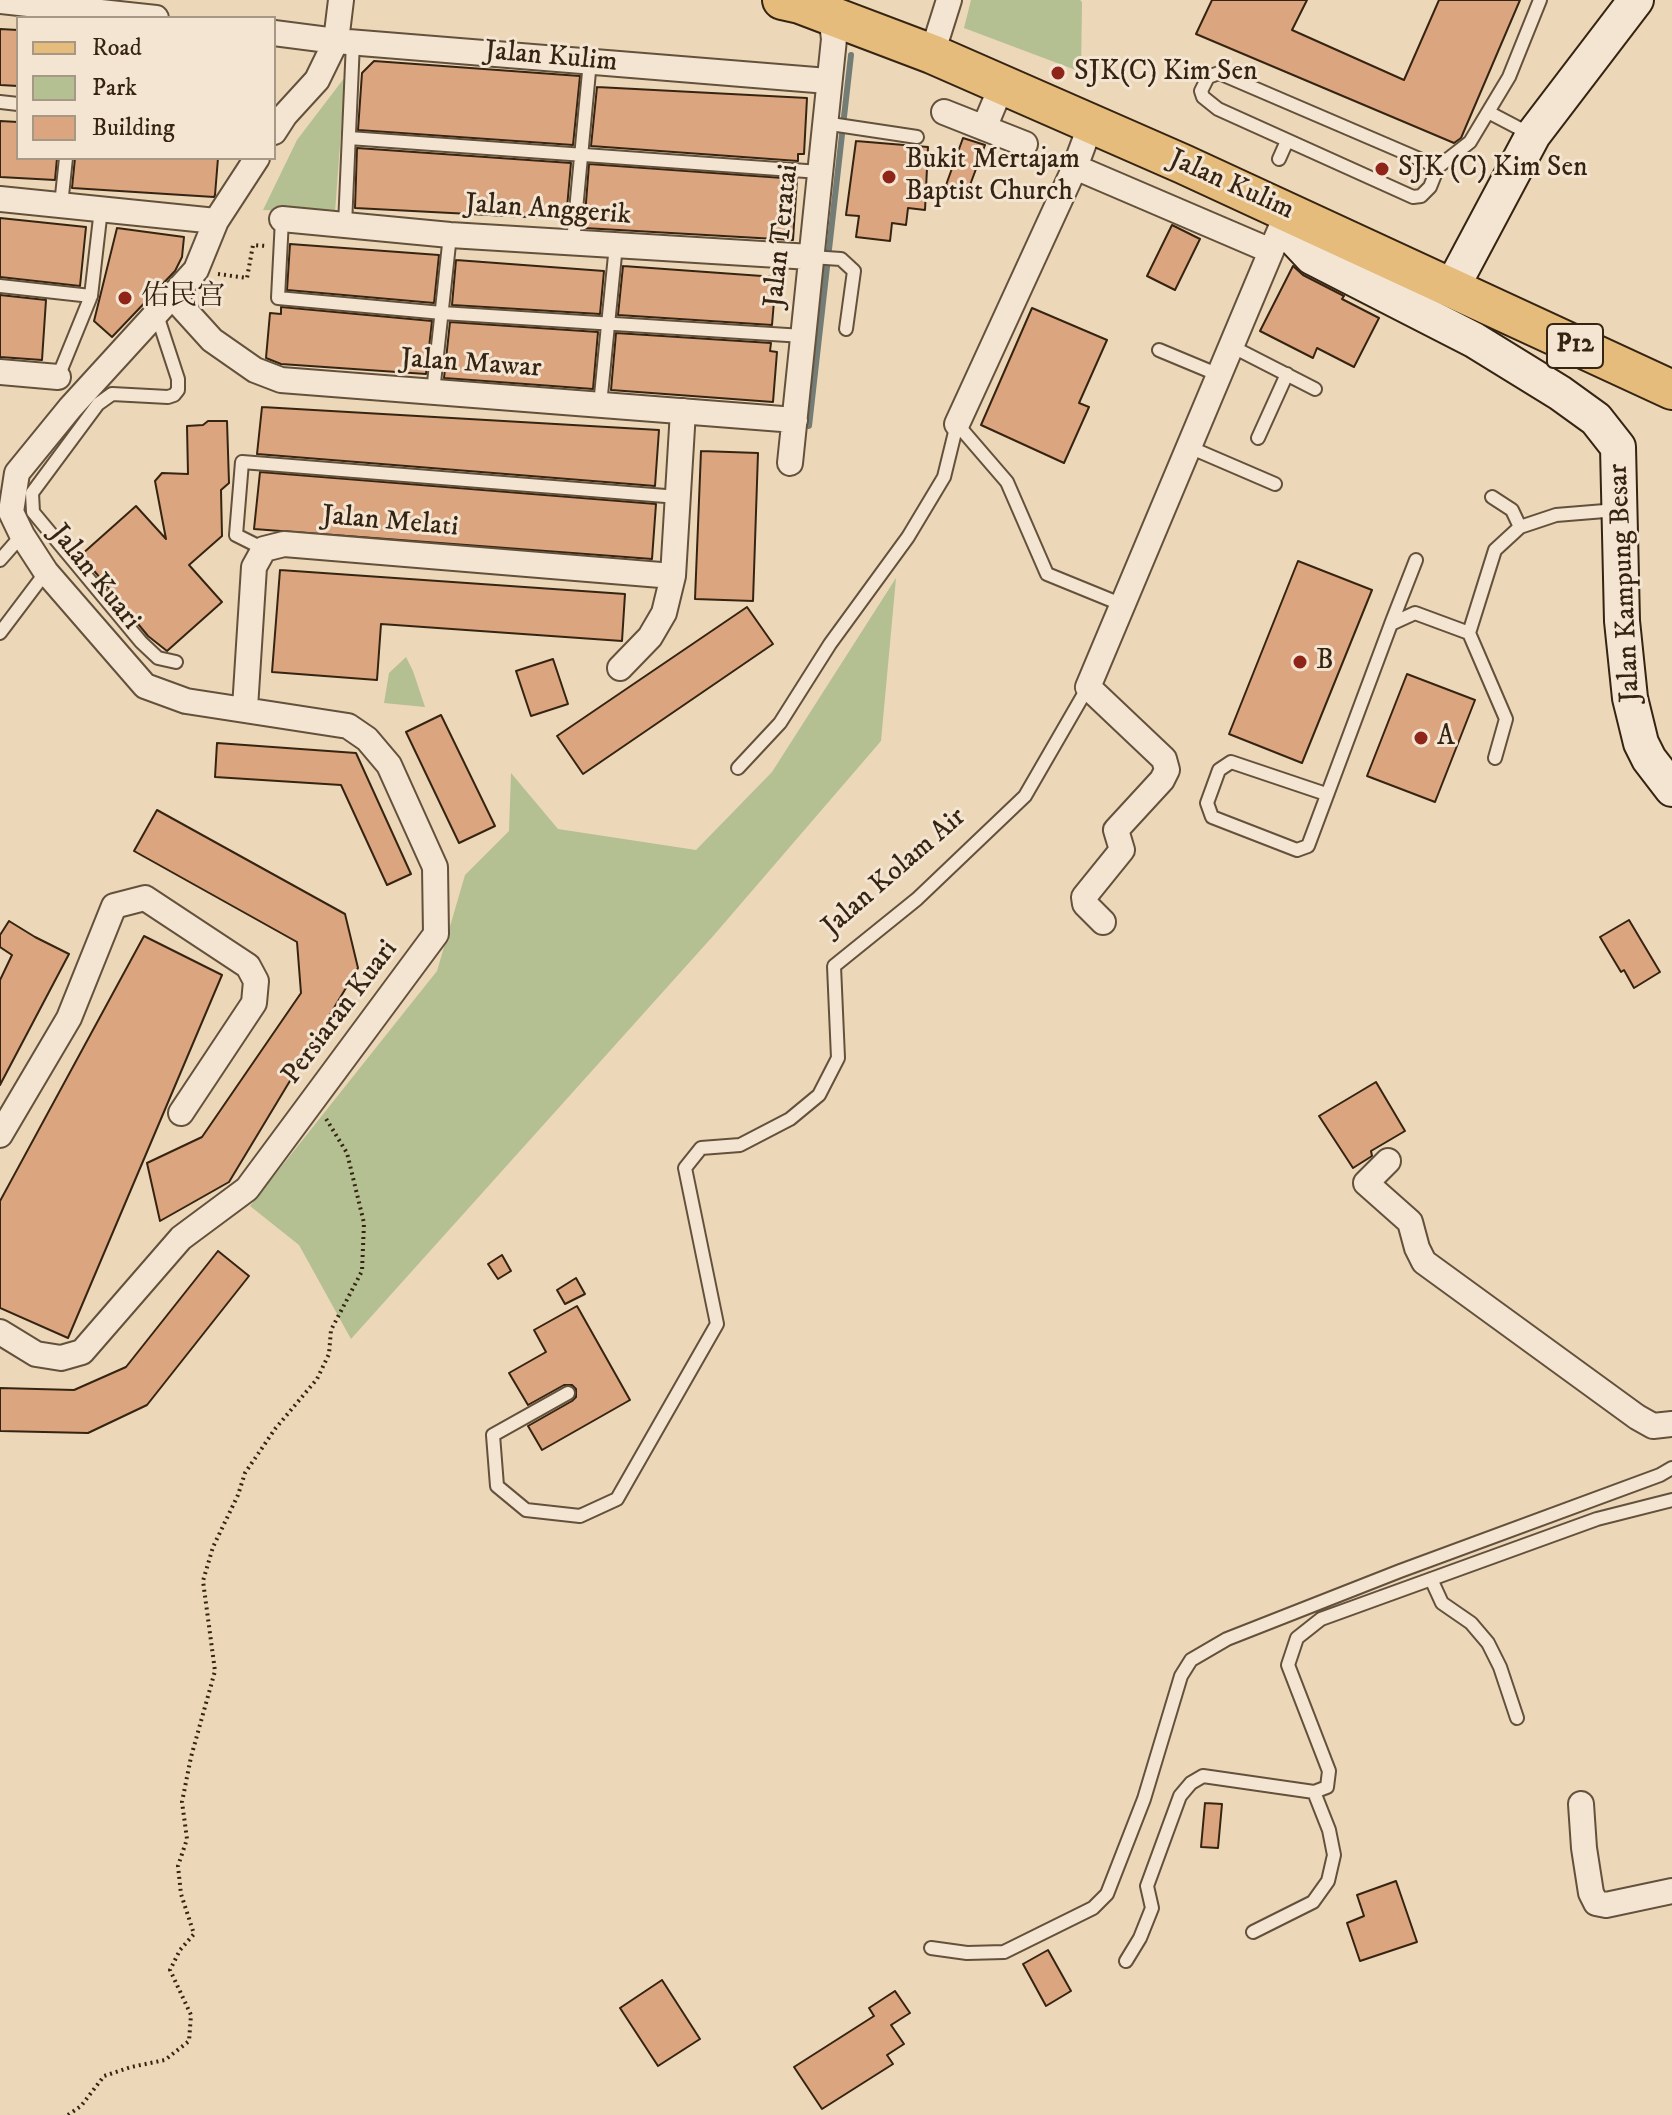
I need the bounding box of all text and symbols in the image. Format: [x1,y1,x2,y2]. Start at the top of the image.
legend [16,16,276,160]
text: Road [92,33,142,63]
street label: Jalan Kulim [483,35,619,81]
place label: SJK(C) Kim Sen [1074,56,1258,90]
marker: SJK(C) Kim Sen [1049,64,1067,82]
text: Park [92,73,137,103]
text: Building [92,113,175,143]
place label: Bukit Mertajam Baptist Church [905,144,1080,210]
street label: Jalan Kulim [1163,144,1299,228]
place label: SJK (C) Kim Sen [1398,152,1588,186]
marker: SJK (C) Kim Sen [1373,160,1391,178]
street label: Jalan Teratai [759,163,807,309]
marker: Bukit Mertajam Baptist Church [880,168,898,186]
street label: Jalan Anggerik [464,188,632,234]
place label: 佑民宫 [141,281,225,315]
marker: 佑民宫 [116,289,134,307]
road number: P12 [1547,324,1603,368]
street label: Jalan Mawar [400,343,542,387]
street label: Jalan Kampung Besar [1603,463,1649,703]
street label: Jalan Melati [320,500,460,546]
street label: Jalan Kuari [41,519,147,637]
place label: B [1316,645,1334,679]
marker: B [1291,653,1309,671]
place label: A [1437,721,1455,755]
marker: A [1412,729,1430,747]
street label: Jalan Kolam Air [816,802,974,944]
street label: Persiaran Kuari [276,934,406,1092]

